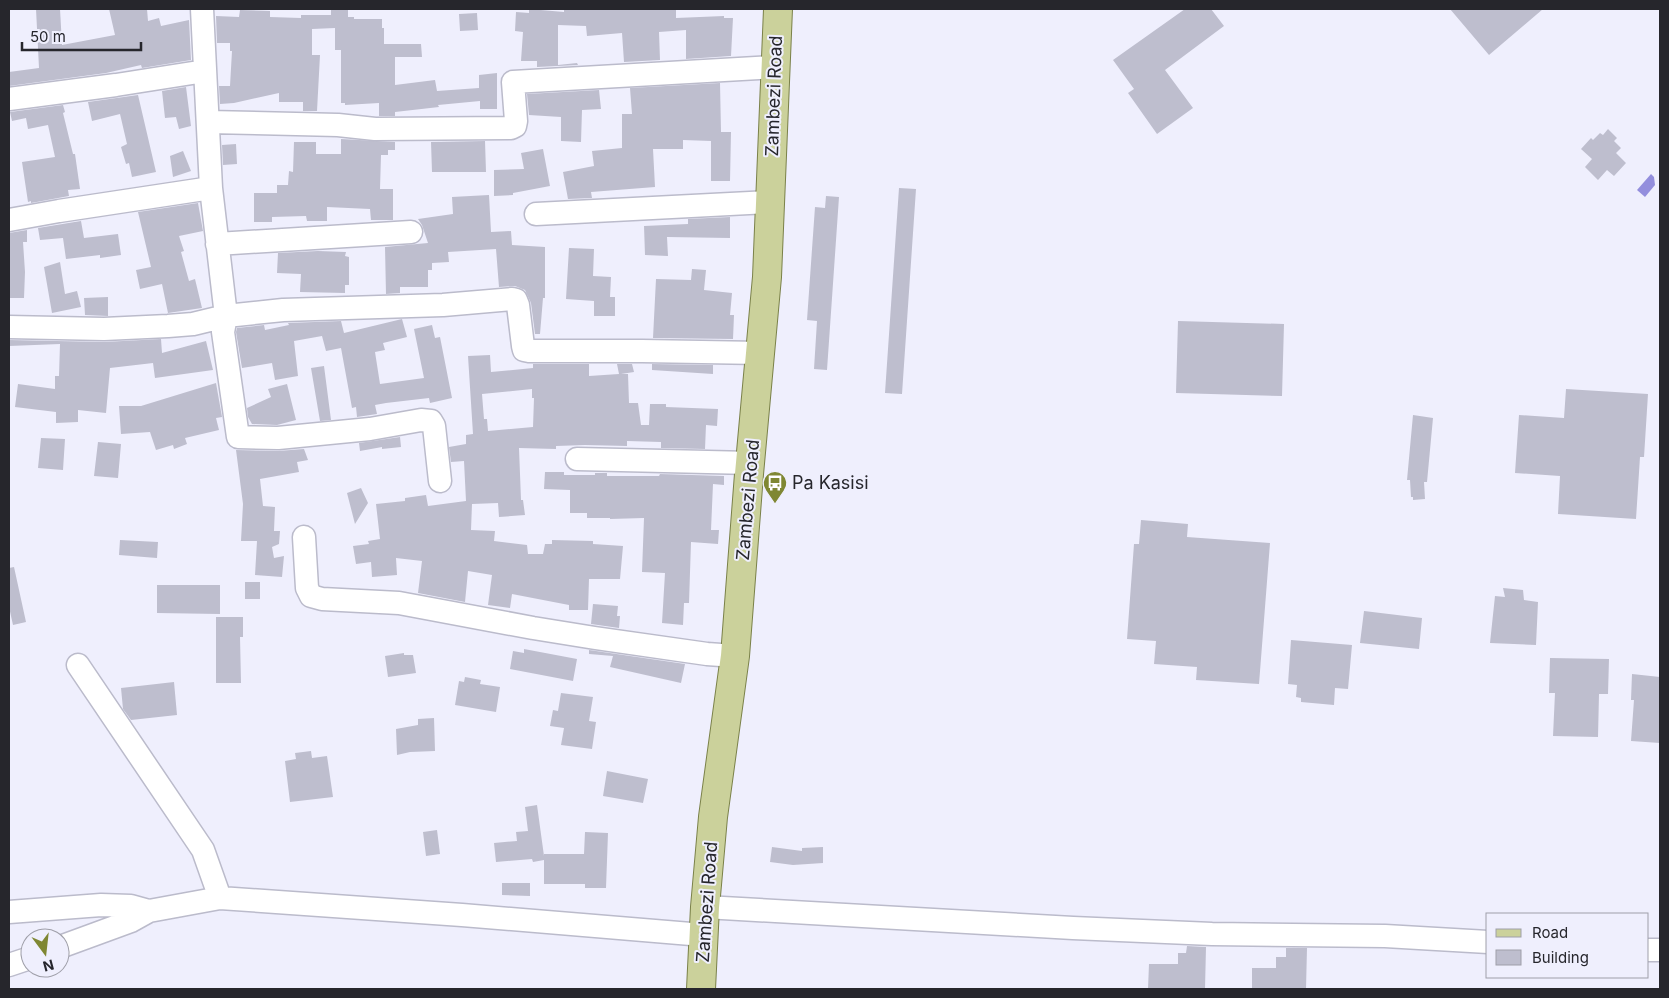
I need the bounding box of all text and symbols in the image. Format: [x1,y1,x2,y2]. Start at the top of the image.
scale bar [22,20,141,52]
text: 50 m [30,27,66,46]
street label: Zambezi Road [761,35,786,157]
street label: Zambezi Road [732,439,763,561]
bus stop icon: Pa Kasisi [762,470,788,504]
place label: Pa Kasisi [792,472,869,493]
street label: Zambezi Road [692,841,721,963]
legend [1486,913,1649,978]
text: Road [1532,923,1568,942]
north arrow [20,928,70,978]
text: Building [1532,948,1589,967]
text: N [41,956,56,976]

